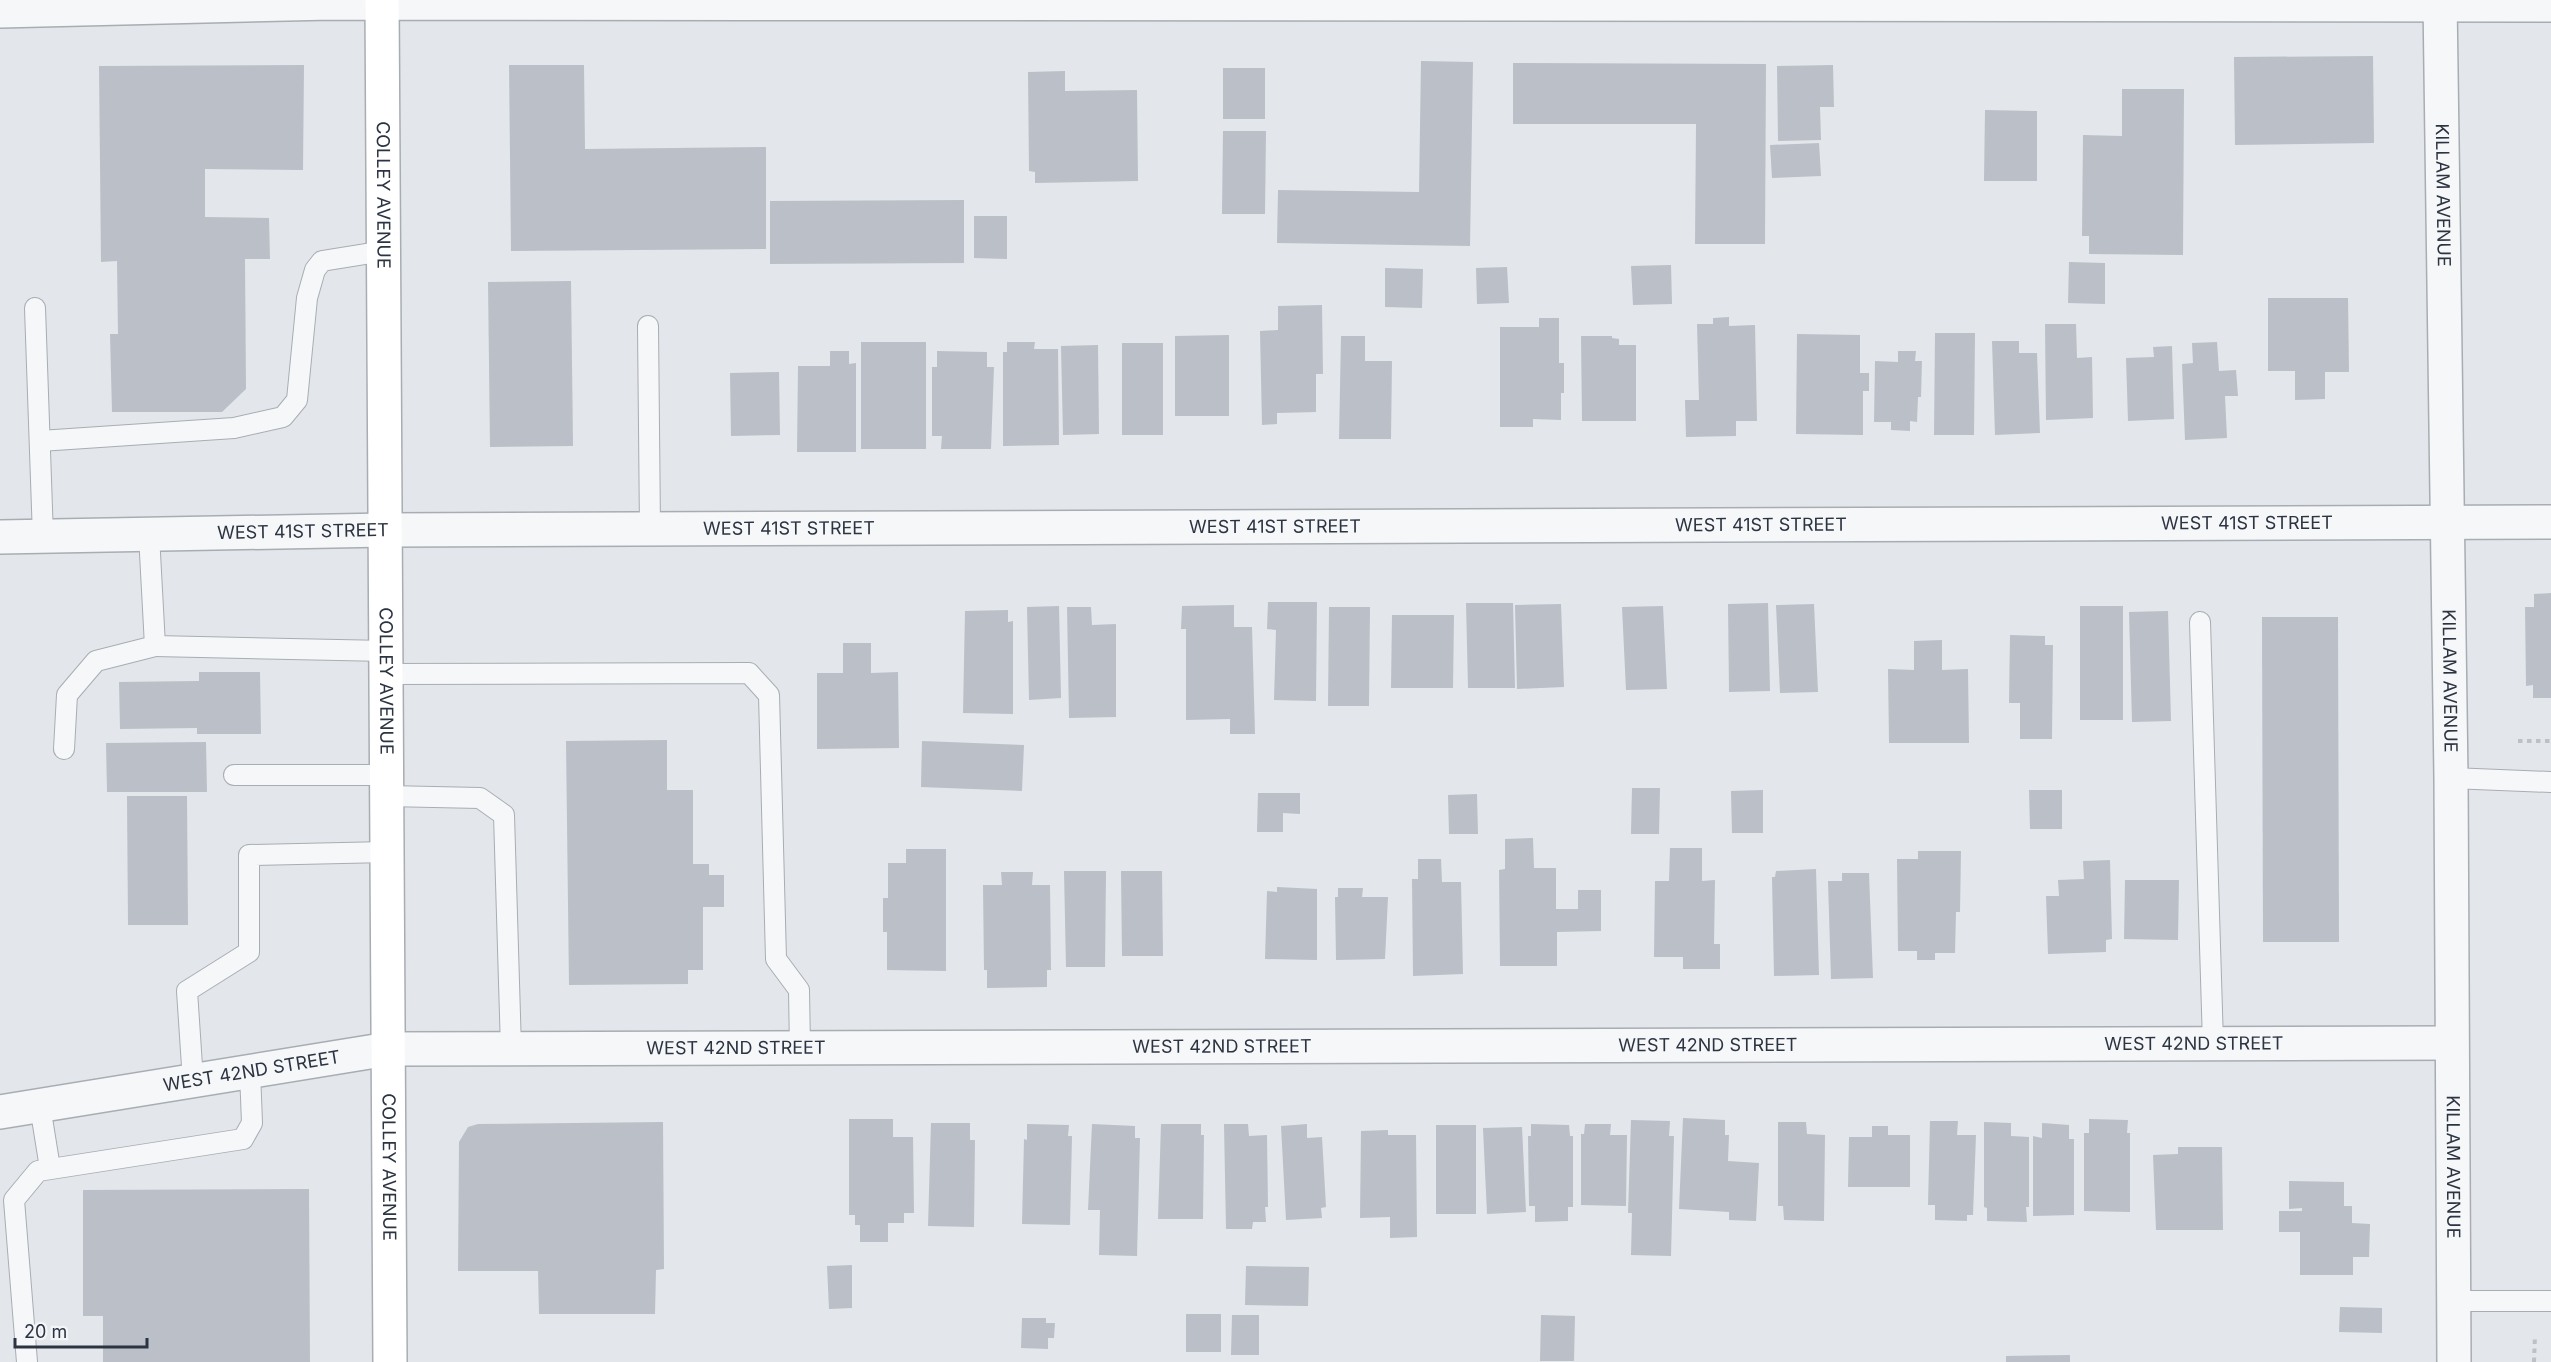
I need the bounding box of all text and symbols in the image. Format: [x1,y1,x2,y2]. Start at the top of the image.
street label: COLLEY AVENUE [373,121,395,269]
street label: KILLAM AVENUE [2432,123,2455,267]
street label: WEST 41ST STREET [2161,512,2333,533]
street label: WEST 41ST STREET [1675,514,1847,535]
street label: WEST 41ST STREET [1189,515,1361,537]
street label: WEST 41ST STREET [703,517,875,539]
street label: WEST 41ST STREET [217,519,389,543]
street label: COLLEY AVENUE [376,607,397,755]
street label: KILLAM AVENUE [2439,609,2462,753]
street label: WEST 42ND STREET [2104,1032,2284,1054]
street label: WEST 42ND STREET [1618,1034,1798,1055]
street label: WEST 42ND STREET [1132,1035,1312,1057]
street label: WEST 42ND STREET [646,1037,826,1058]
street label: WEST 42ND STREET [162,1046,342,1095]
street label: COLLEY AVENUE [378,1093,400,1241]
street label: KILLAM AVENUE [2443,1095,2464,1239]
scale bar [15,1311,147,1349]
text: 20 m [24,1321,67,1342]

